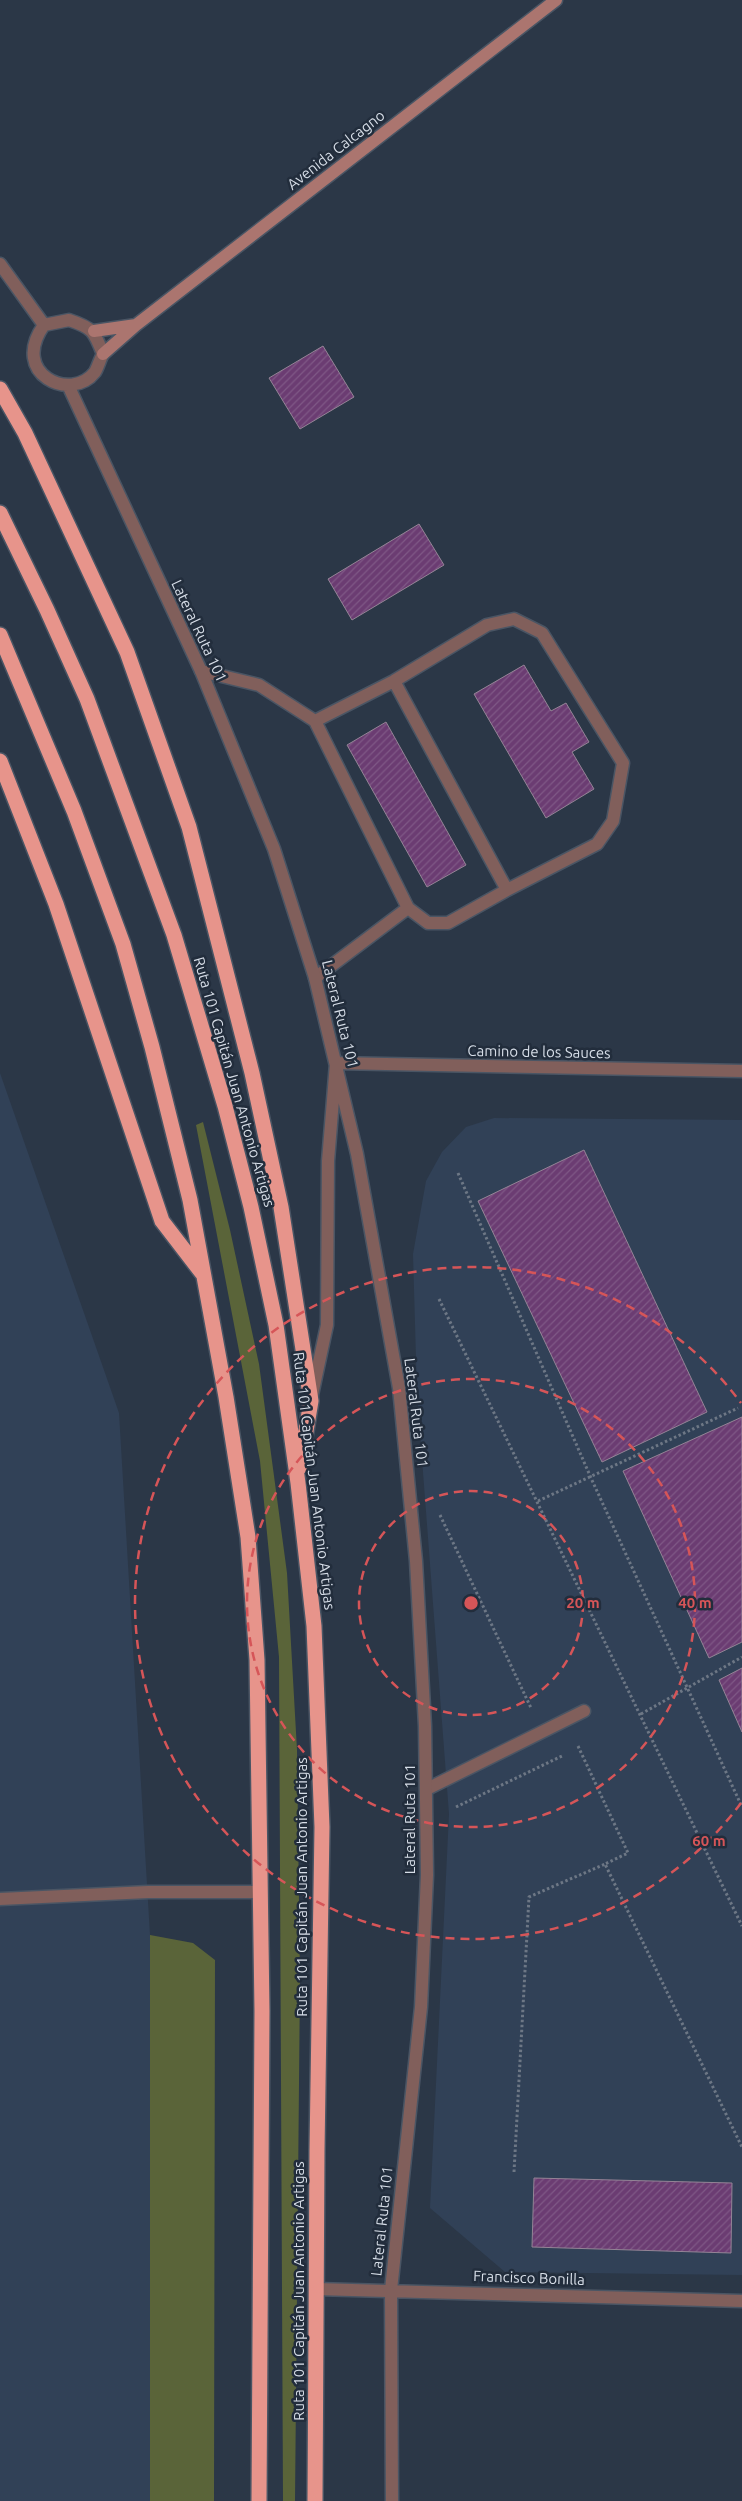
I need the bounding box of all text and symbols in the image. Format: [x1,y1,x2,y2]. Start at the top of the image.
street label: Avenida Calcagno [284,106,388,193]
street label: Lateral Ruta 101 [168,577,231,684]
street label: Ruta 101 Capitán Juan Antonio Artigas [191,955,278,1209]
street label: Lateral Ruta 101 [319,958,362,1070]
street label: Camino de los Sauces [467,1042,611,1061]
street label: Ruta 101 Capitán Juan Antonio Artigas [290,1351,339,1611]
street label: Lateral Ruta 101 [401,1357,432,1469]
centre of rings [462,1594,480,1612]
text: 20 m [566,1594,600,1611]
text: 40 m [678,1594,712,1611]
street label: Ruta 101 Capitán Juan Antonio Artigas [293,1757,310,2017]
street label: Lateral Ruta 101 [401,1764,418,1874]
text: 60 m [692,1832,726,1849]
street label: Ruta 101 Capitán Juan Antonio Artigas [290,2161,307,2421]
street label: Lateral Ruta 101 [367,2165,396,2277]
street label: Francisco Bonilla [473,2267,585,2288]

